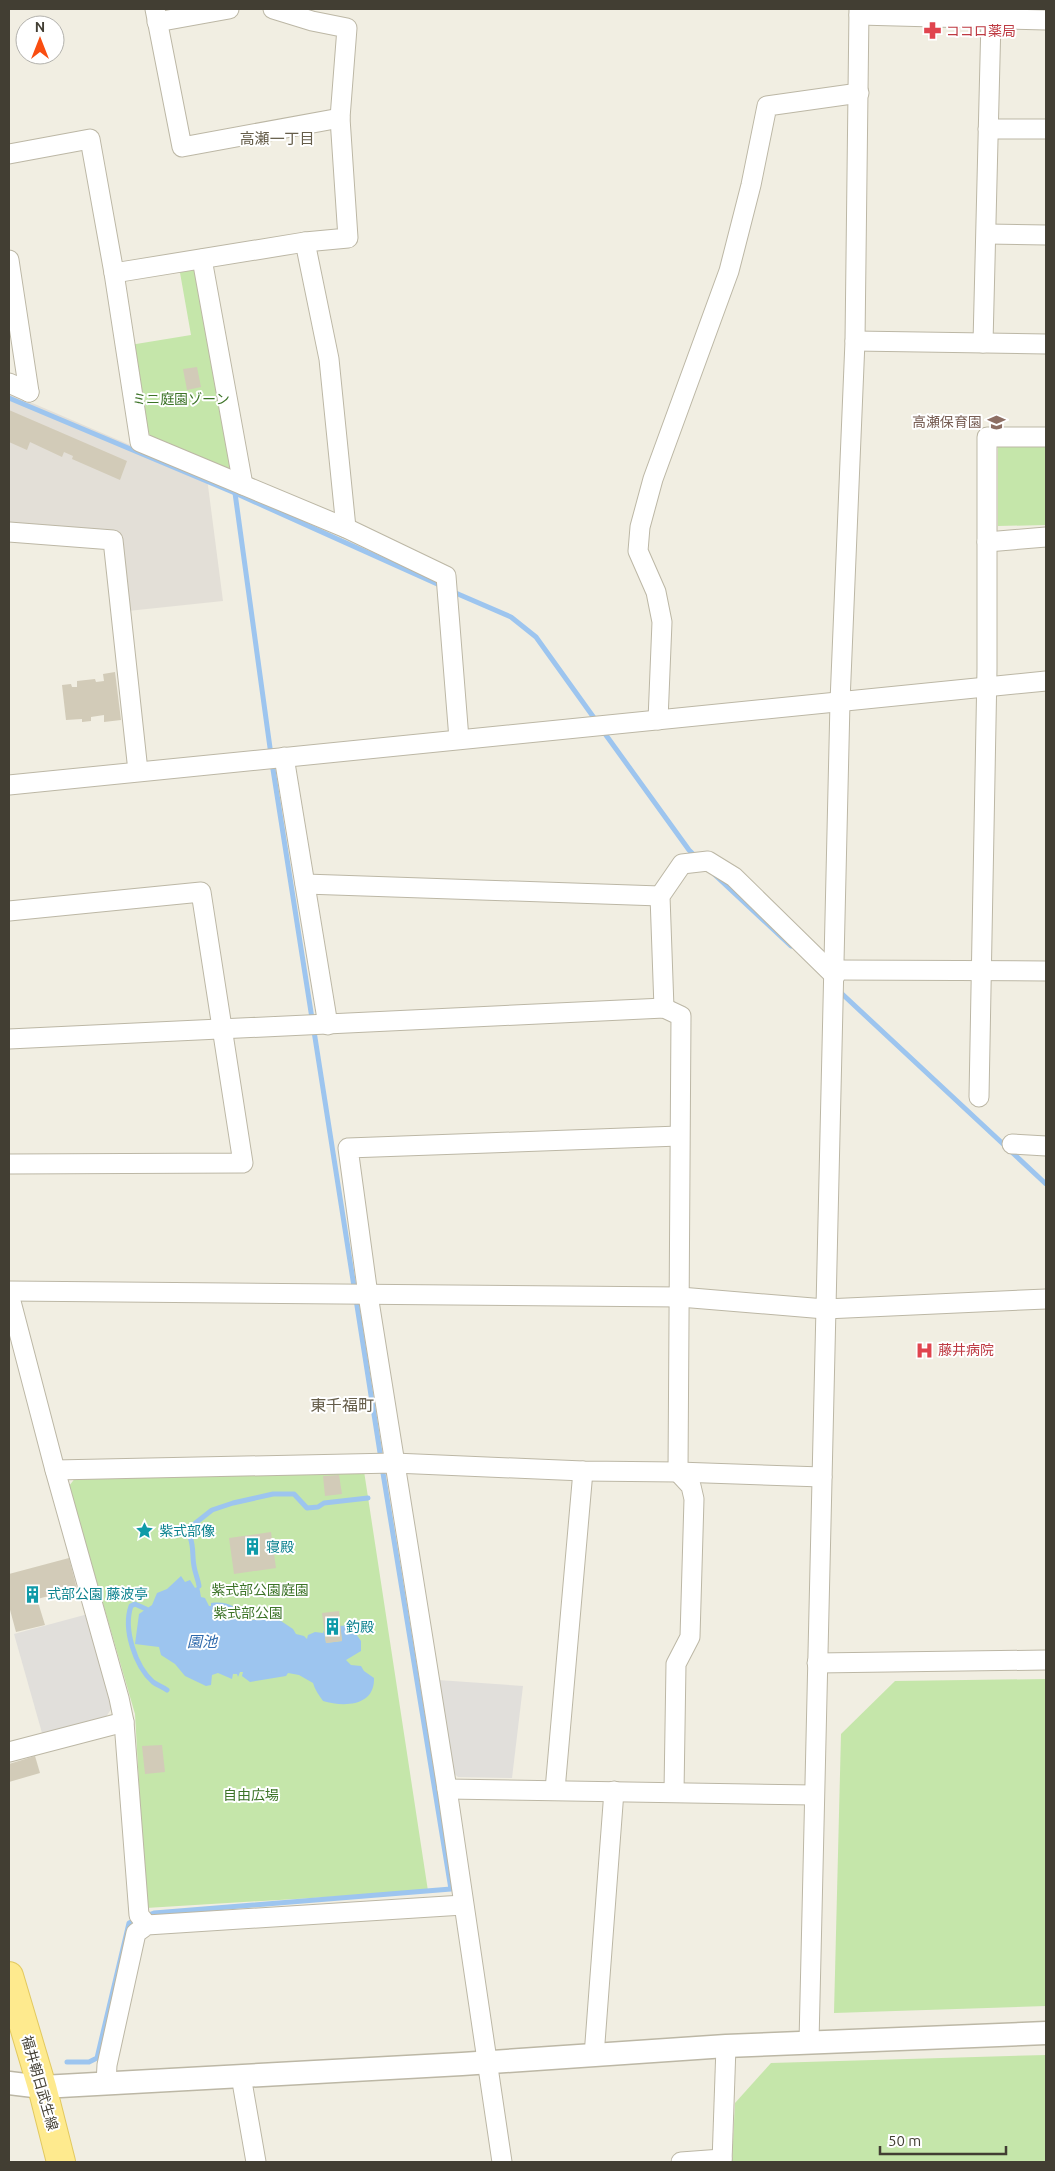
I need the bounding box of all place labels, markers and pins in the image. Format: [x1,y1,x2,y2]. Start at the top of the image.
pharmacy icon: ココロ薬局 [922,21,942,41]
place label: ココロ薬局 [946,23,1016,39]
school or university icon: 高瀬保育園 [986,412,1006,432]
place label: 高瀬保育園 [912,414,982,430]
hospital icon: 藤井病院 [914,1340,934,1360]
place label: 藤井病院 [938,1342,994,1358]
place icon: 紫式部像 [135,1521,155,1541]
place label: 紫式部像 [159,1523,215,1539]
building icon: 寝殿 [242,1537,262,1557]
place label: 寝殿 [266,1539,294,1555]
building icon: 式部公園 藤波亭 [23,1584,43,1604]
place label: 式部公園 藤波亭 [47,1586,148,1602]
building icon: 釣殿 [322,1617,342,1637]
place label: 釣殿 [346,1619,374,1635]

